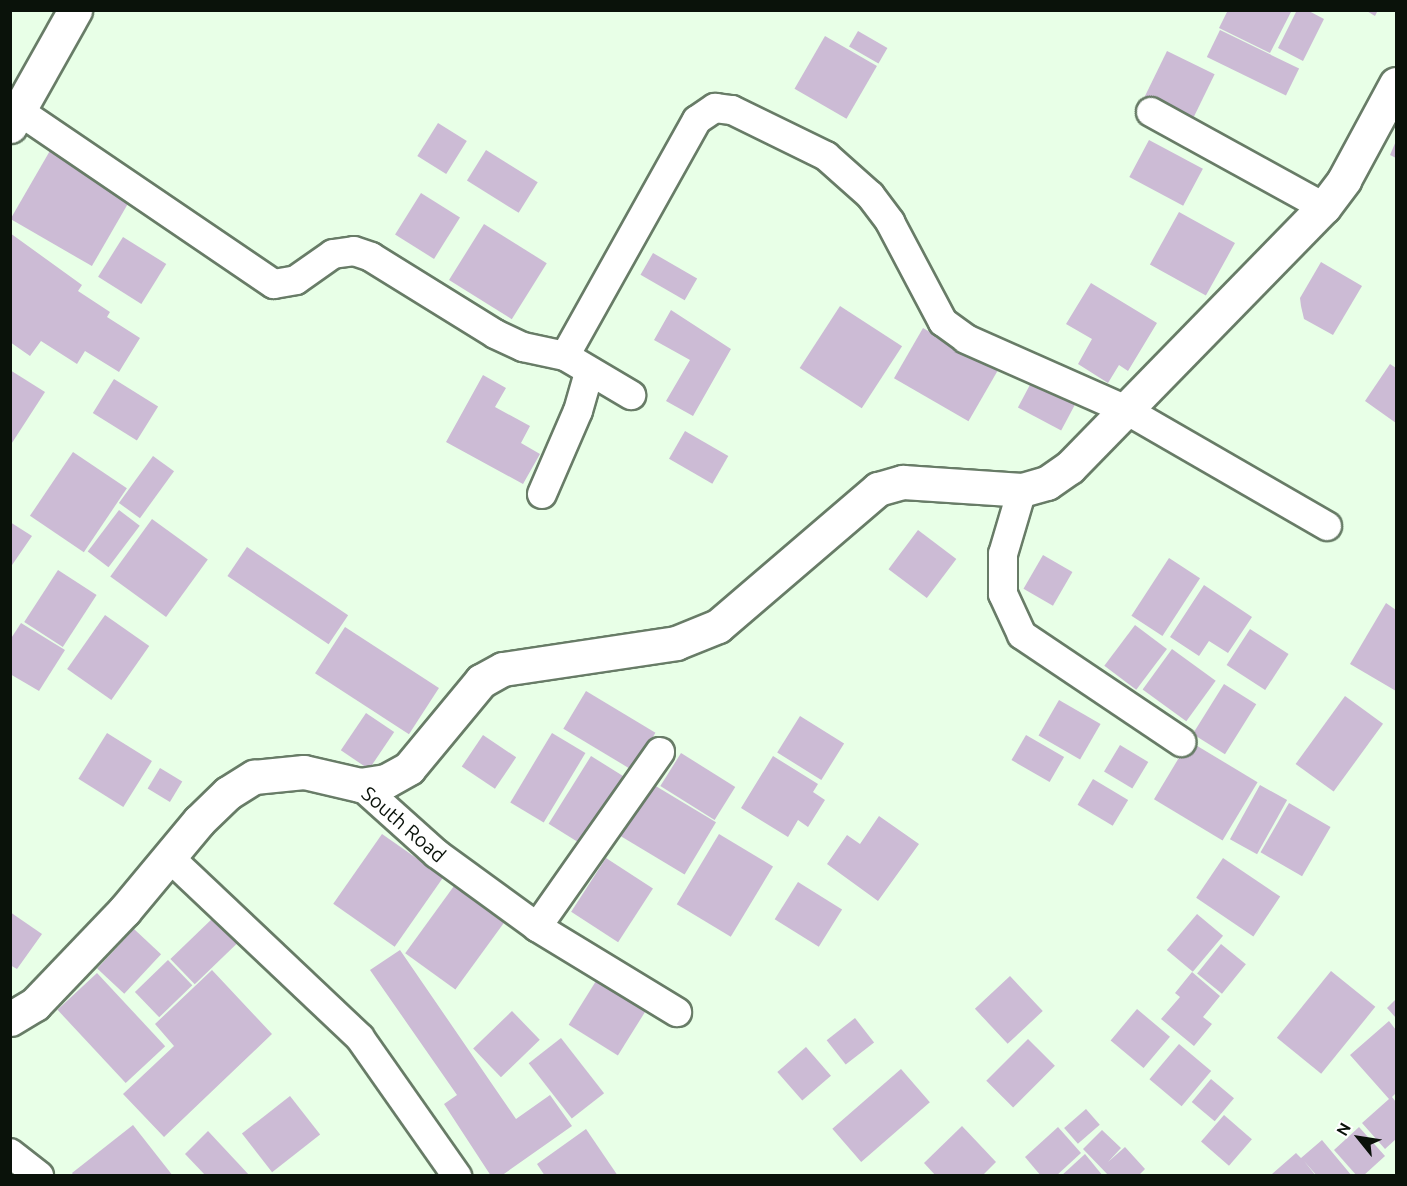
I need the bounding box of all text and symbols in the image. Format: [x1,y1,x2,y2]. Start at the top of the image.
street label: South Road [357,781,451,867]
north arrow [1329,1108,1389,1168]
text: N [1333,1119,1354,1139]

